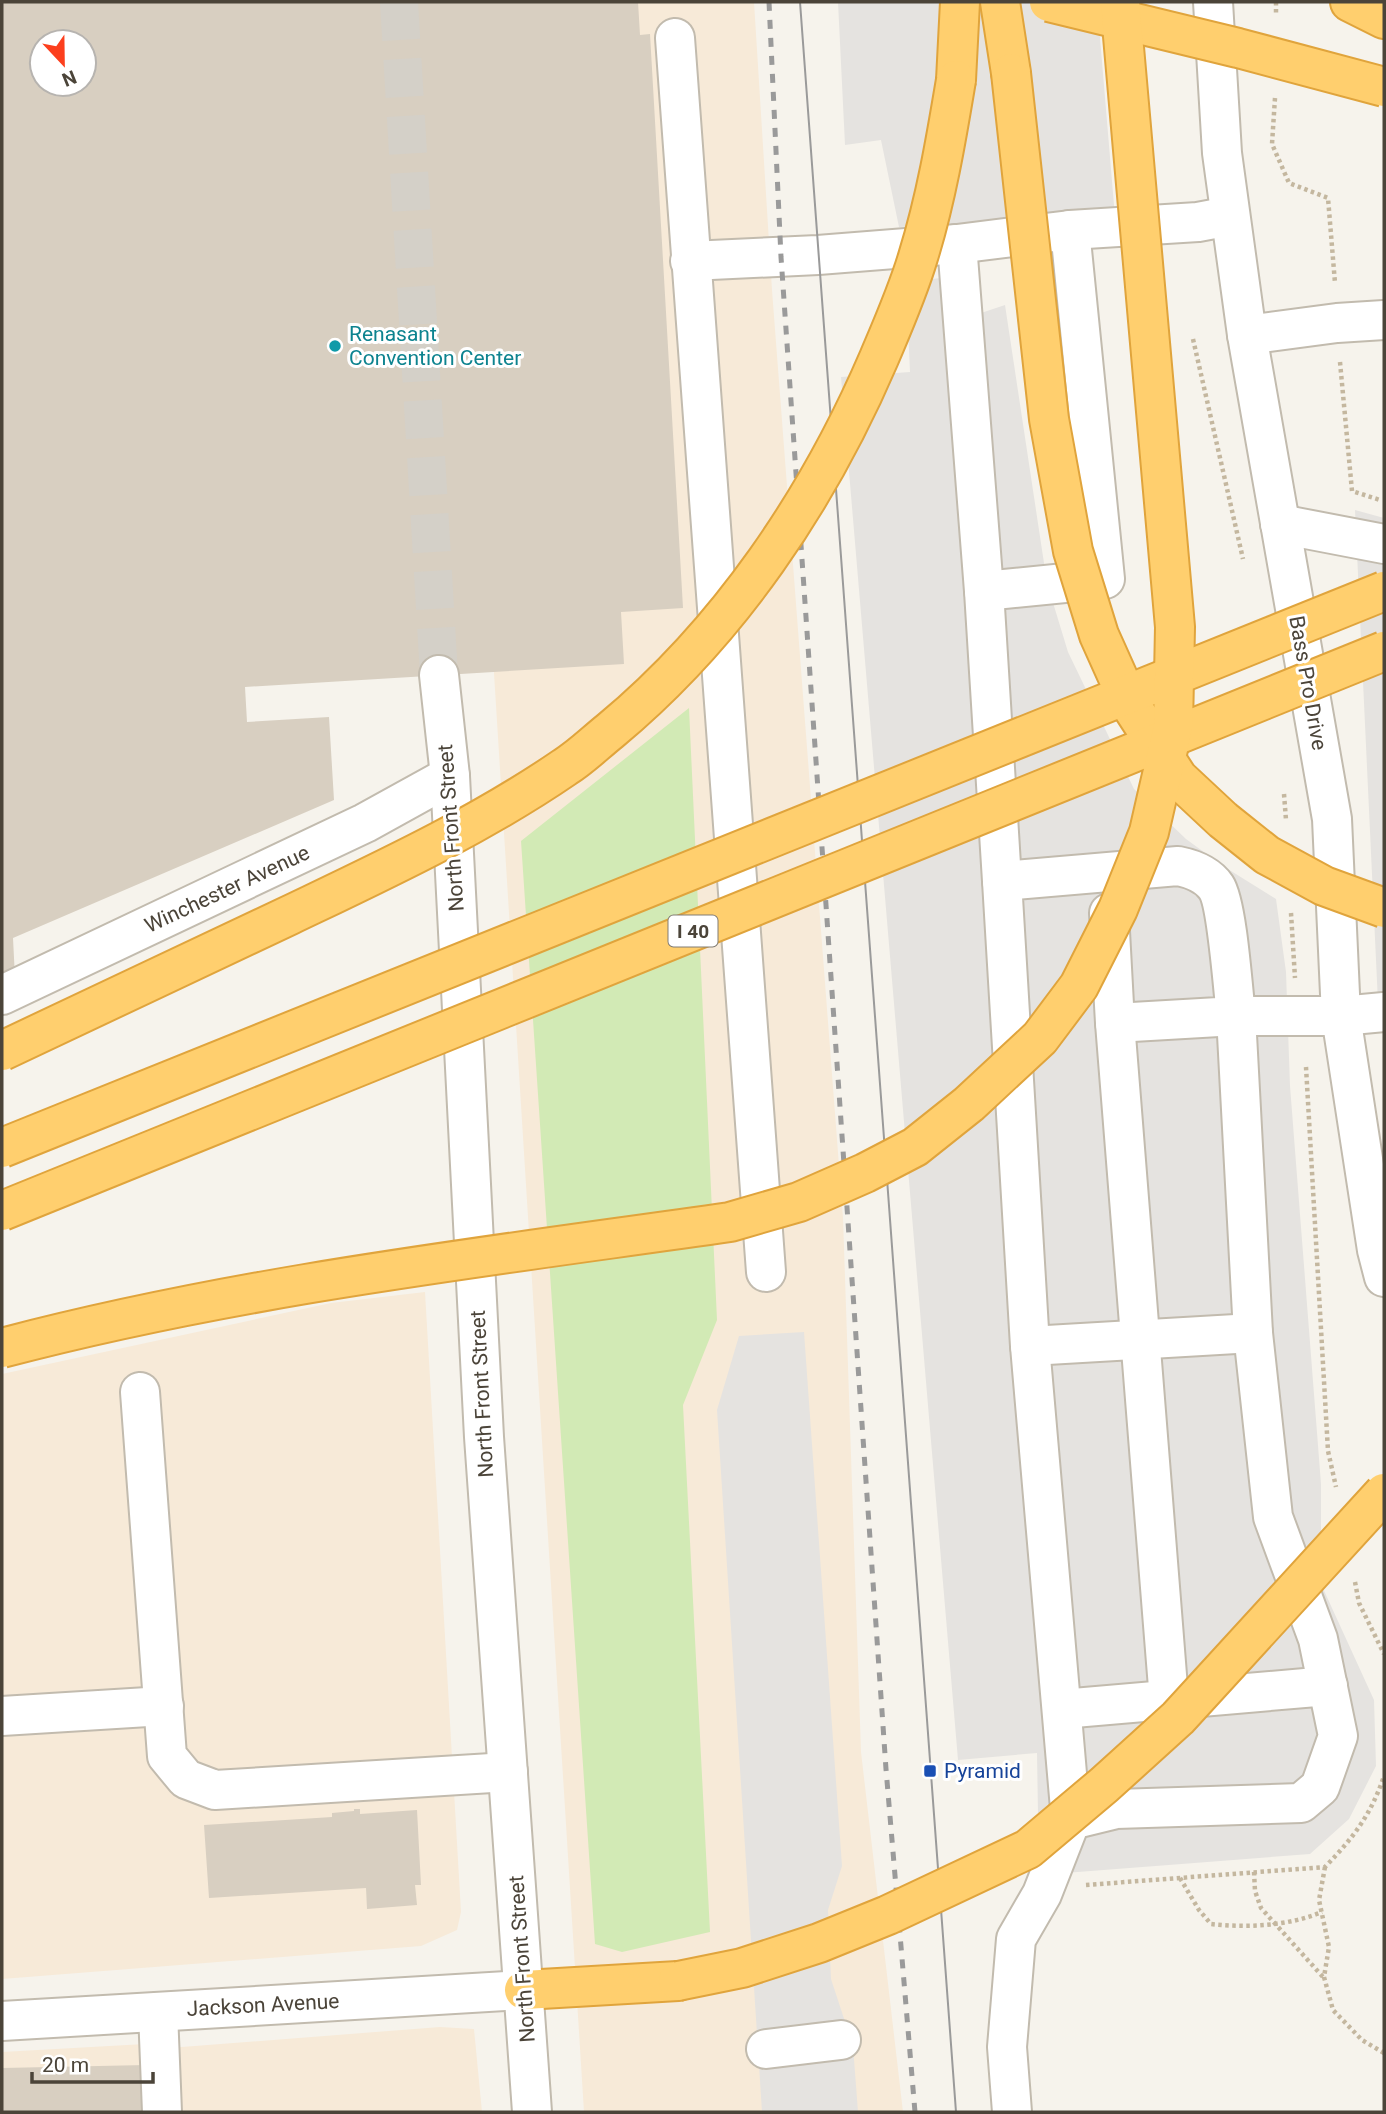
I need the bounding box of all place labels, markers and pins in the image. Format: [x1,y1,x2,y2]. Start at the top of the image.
place label: Renasant Convention Center [349,322,521,370]
marker: Renasant Convention Center [327,338,343,354]
place label: Pyramid [944,1759,1021,1783]
marker: Pyramid [922,1763,938,1779]

